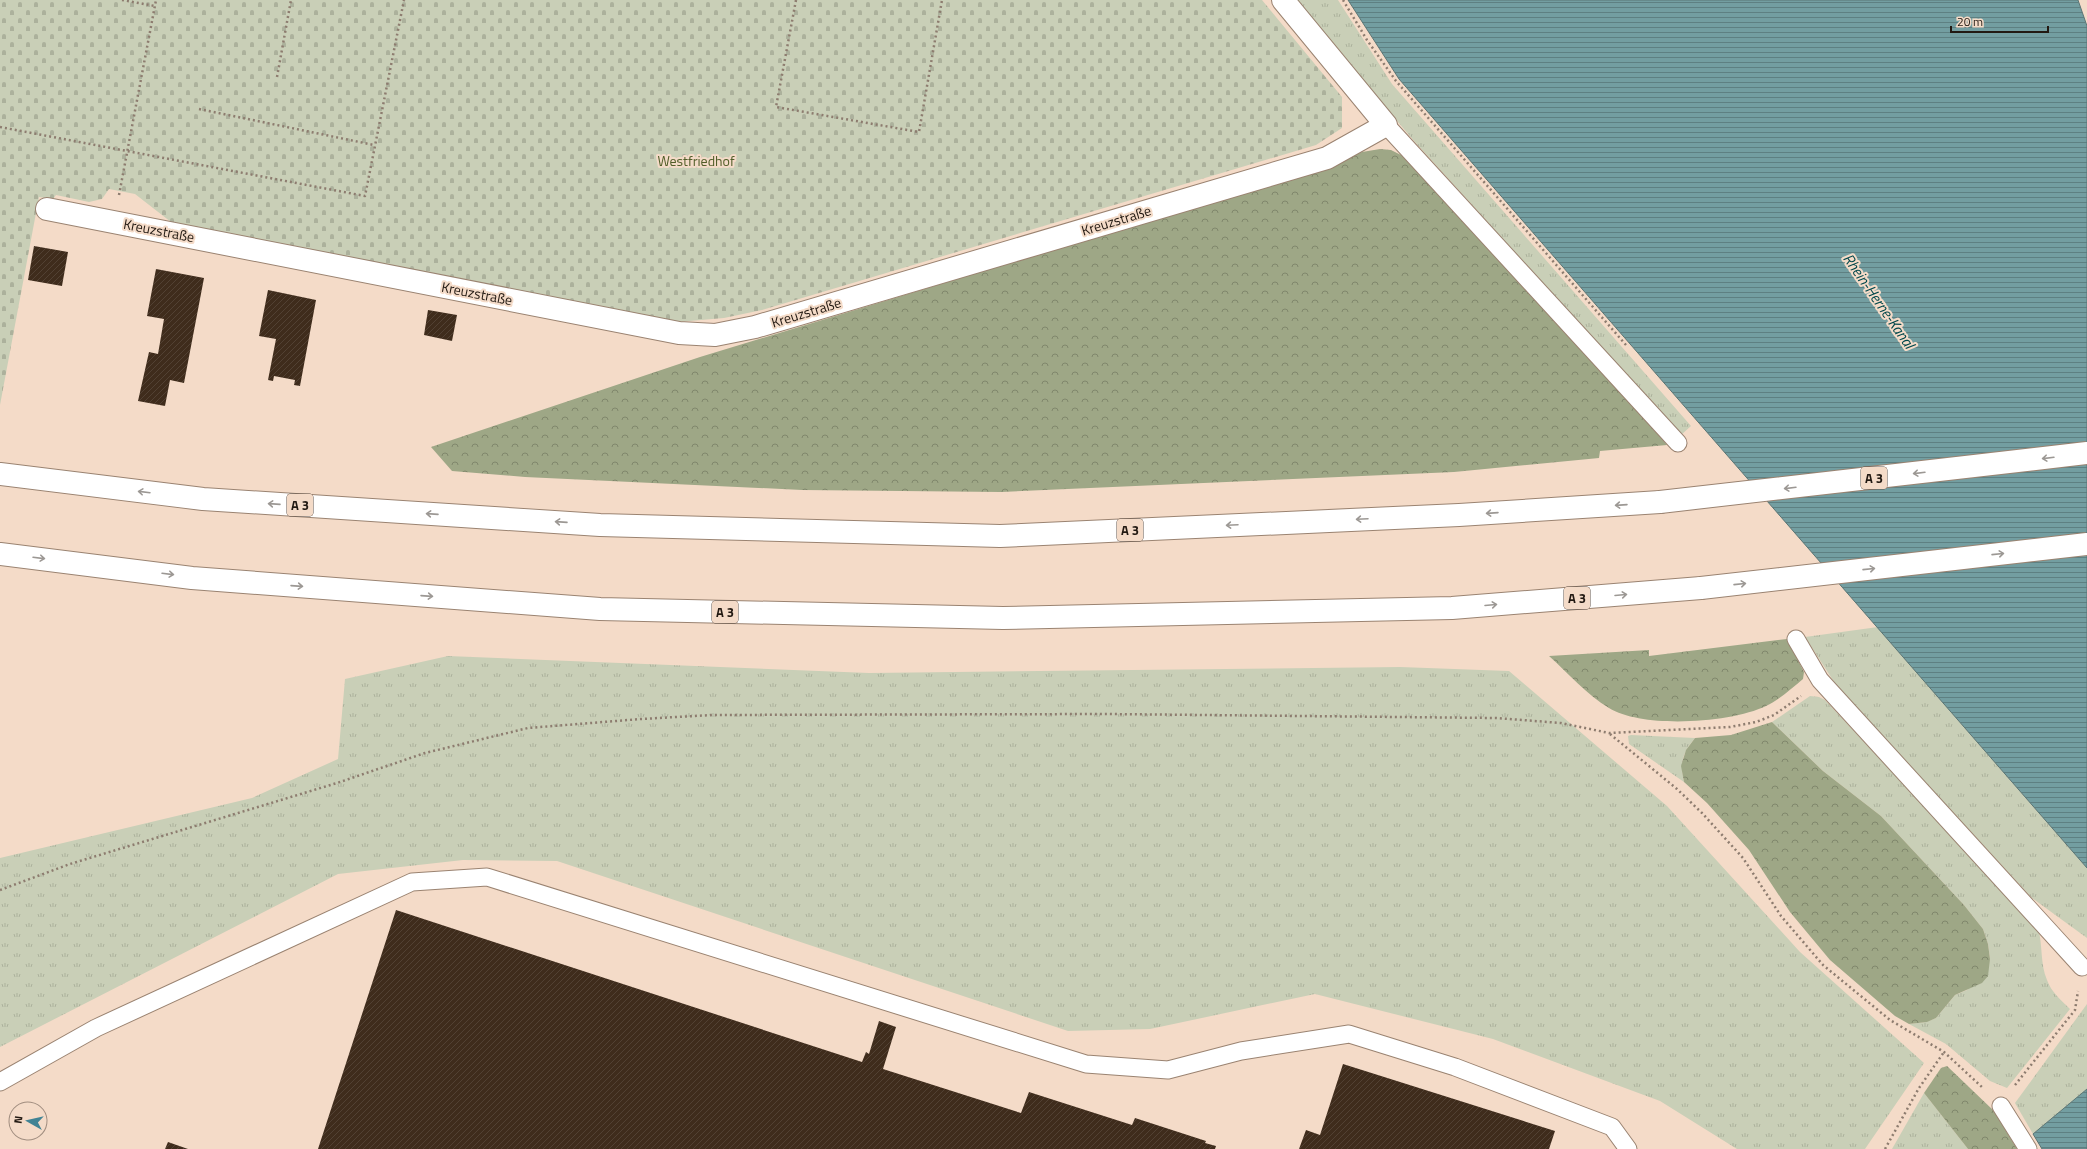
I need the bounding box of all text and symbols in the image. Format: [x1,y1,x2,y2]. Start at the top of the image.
scale bar [1951,8,2048,34]
text: 20 m [1957,12,1983,31]
park label: Westfriedhof [657,150,735,171]
street label: Kreuzstraße [1079,199,1153,241]
street label: Kreuzstraße [122,213,196,247]
water label: Rhein-Herne-Kanal [1837,249,1922,355]
street label: Kreuzstraße [440,276,514,310]
street label: Kreuzstraße [769,291,843,333]
one-way arrow [2042,454,2055,462]
road number: A 3 [1861,467,1887,489]
one-way arrow [1913,469,1926,476]
one-way arrow [1784,484,1797,491]
one-way arrow [138,488,151,496]
road number: A 3 [287,494,313,516]
one-way arrow [268,500,281,507]
one-way arrow [1615,501,1628,508]
one-way arrow [1486,509,1499,517]
one-way arrow [426,511,439,518]
one-way arrow [1356,516,1369,523]
one-way arrow [555,519,568,526]
road number: A 3 [1117,519,1143,541]
one-way arrow [1226,522,1239,529]
one-way arrow [1991,550,2004,558]
one-way arrow [32,555,45,562]
one-way arrow [1862,565,1875,573]
one-way arrow [161,571,174,578]
one-way arrow [1733,580,1746,587]
one-way arrow [290,582,303,589]
road number: A 3 [1564,587,1590,609]
one-way arrow [1614,591,1627,598]
one-way arrow [420,592,433,599]
road number: A 3 [712,601,738,623]
one-way arrow [1484,602,1497,609]
north arrow [8,1101,48,1141]
text: N [10,1115,27,1124]

